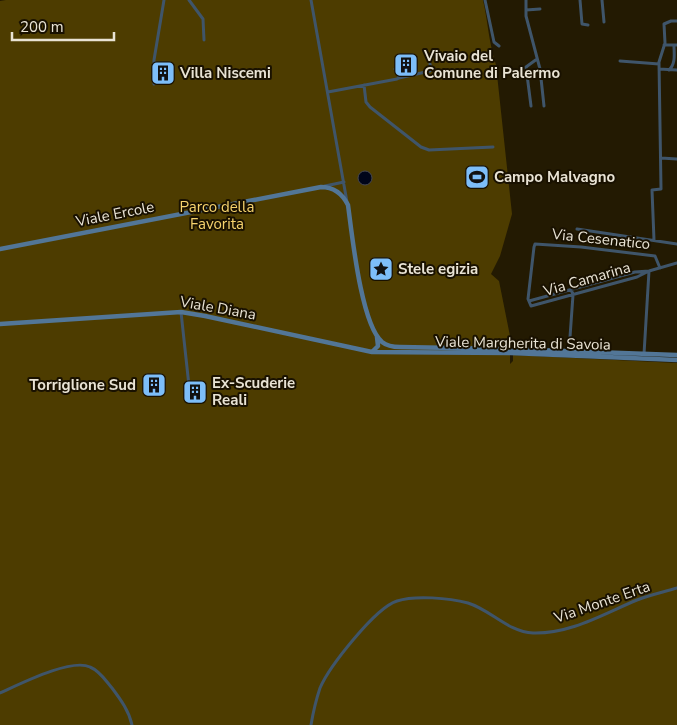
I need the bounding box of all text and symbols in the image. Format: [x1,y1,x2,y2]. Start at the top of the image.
scale bar [12,10,115,42]
text: 200 m [20,17,64,37]
place label: Vivaio del Comune di Palermo [423,46,560,83]
building icon: Vivaio del Comune di Palermo [393,52,419,78]
building icon: Villa Niscemi [150,60,176,86]
place label: Villa Niscemi [179,63,271,83]
sports icon: Campo Malvagno [464,164,490,190]
place label: Campo Malvagno [494,167,616,187]
street label: Viale Ercole [73,197,156,232]
park label: Parco della Favorita [180,197,254,234]
street label: Via Cesenatico [550,224,651,254]
place icon: Stele egizia [368,256,394,282]
street label: Via Camarina [540,257,633,301]
place label: Stele egizia [398,259,478,279]
street label: Viale Diana [177,291,258,325]
street label: Viale Margherita di Savoia [434,331,611,355]
building icon: Torriglione Sud [141,372,167,398]
place label: Ex-Scuderie Reali [212,373,295,410]
place label: Torriglione Sud [29,375,136,395]
building icon: Ex-Scuderie Reali [182,379,208,405]
street label: Via Monte Erta [551,576,653,628]

